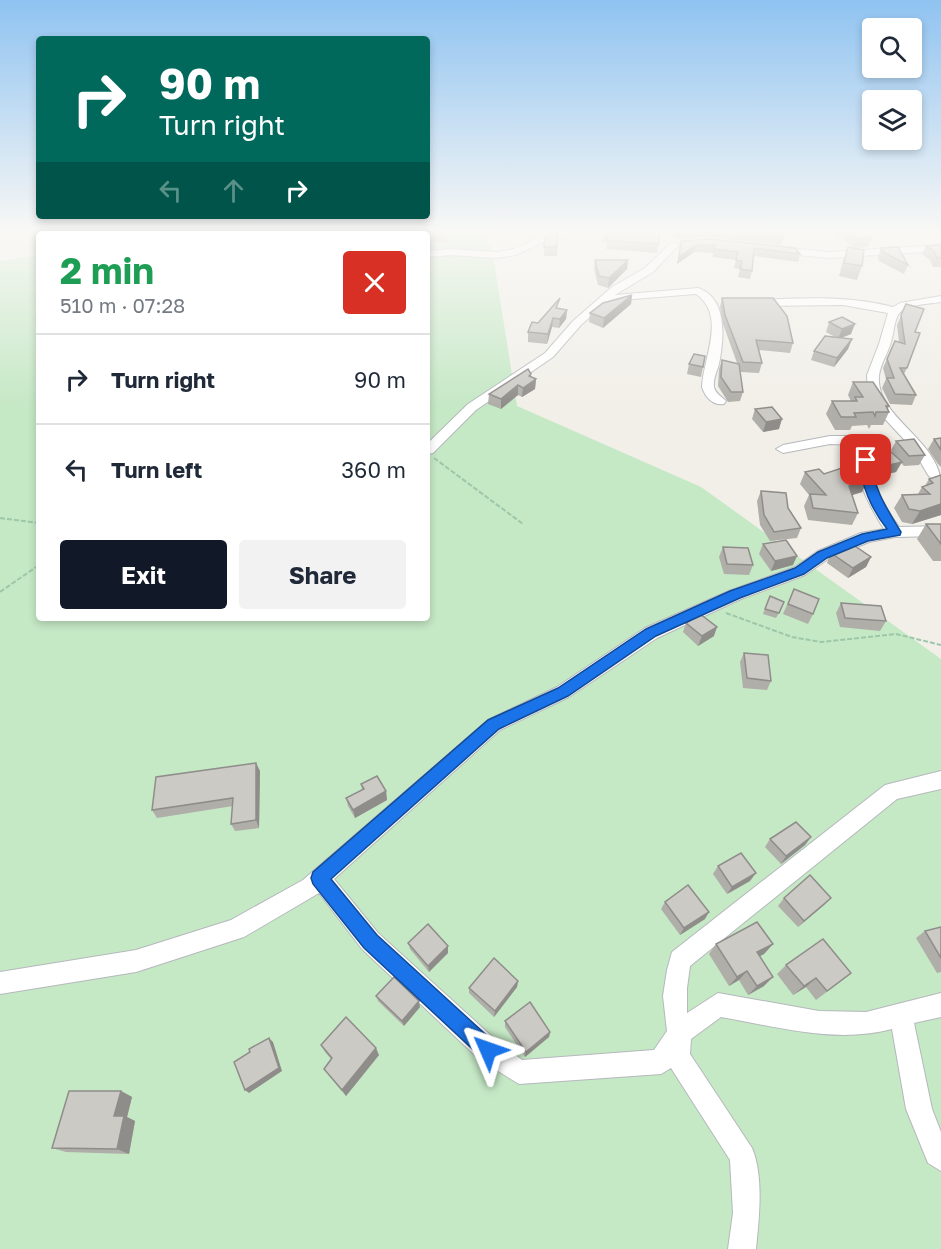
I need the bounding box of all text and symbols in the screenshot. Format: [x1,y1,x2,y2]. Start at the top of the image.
map controls [862,18,922,150]
button: search [862,18,922,78]
text: 90 m [159,58,260,108]
icon: right [60,60,138,138]
button: layers [862,90,922,150]
text: Turn right [159,109,285,141]
icon: left [154,174,187,207]
icon: ahead [217,174,250,207]
icon: right [280,174,313,207]
text: 2 min [60,249,154,292]
button: close [343,251,406,314]
text: 510 m · 07:28 [60,293,185,317]
icon: right [60,363,93,396]
text: Turn right [111,366,215,393]
text: 90 m [354,366,406,393]
pin [840,434,891,485]
icon: arrive [849,443,882,476]
icon: left [60,453,93,486]
text: Turn left [111,456,202,483]
text: 360 m [341,456,406,483]
button: Exit [60,540,227,609]
button: Share [239,540,406,609]
position arrow [456,1018,520,1082]

